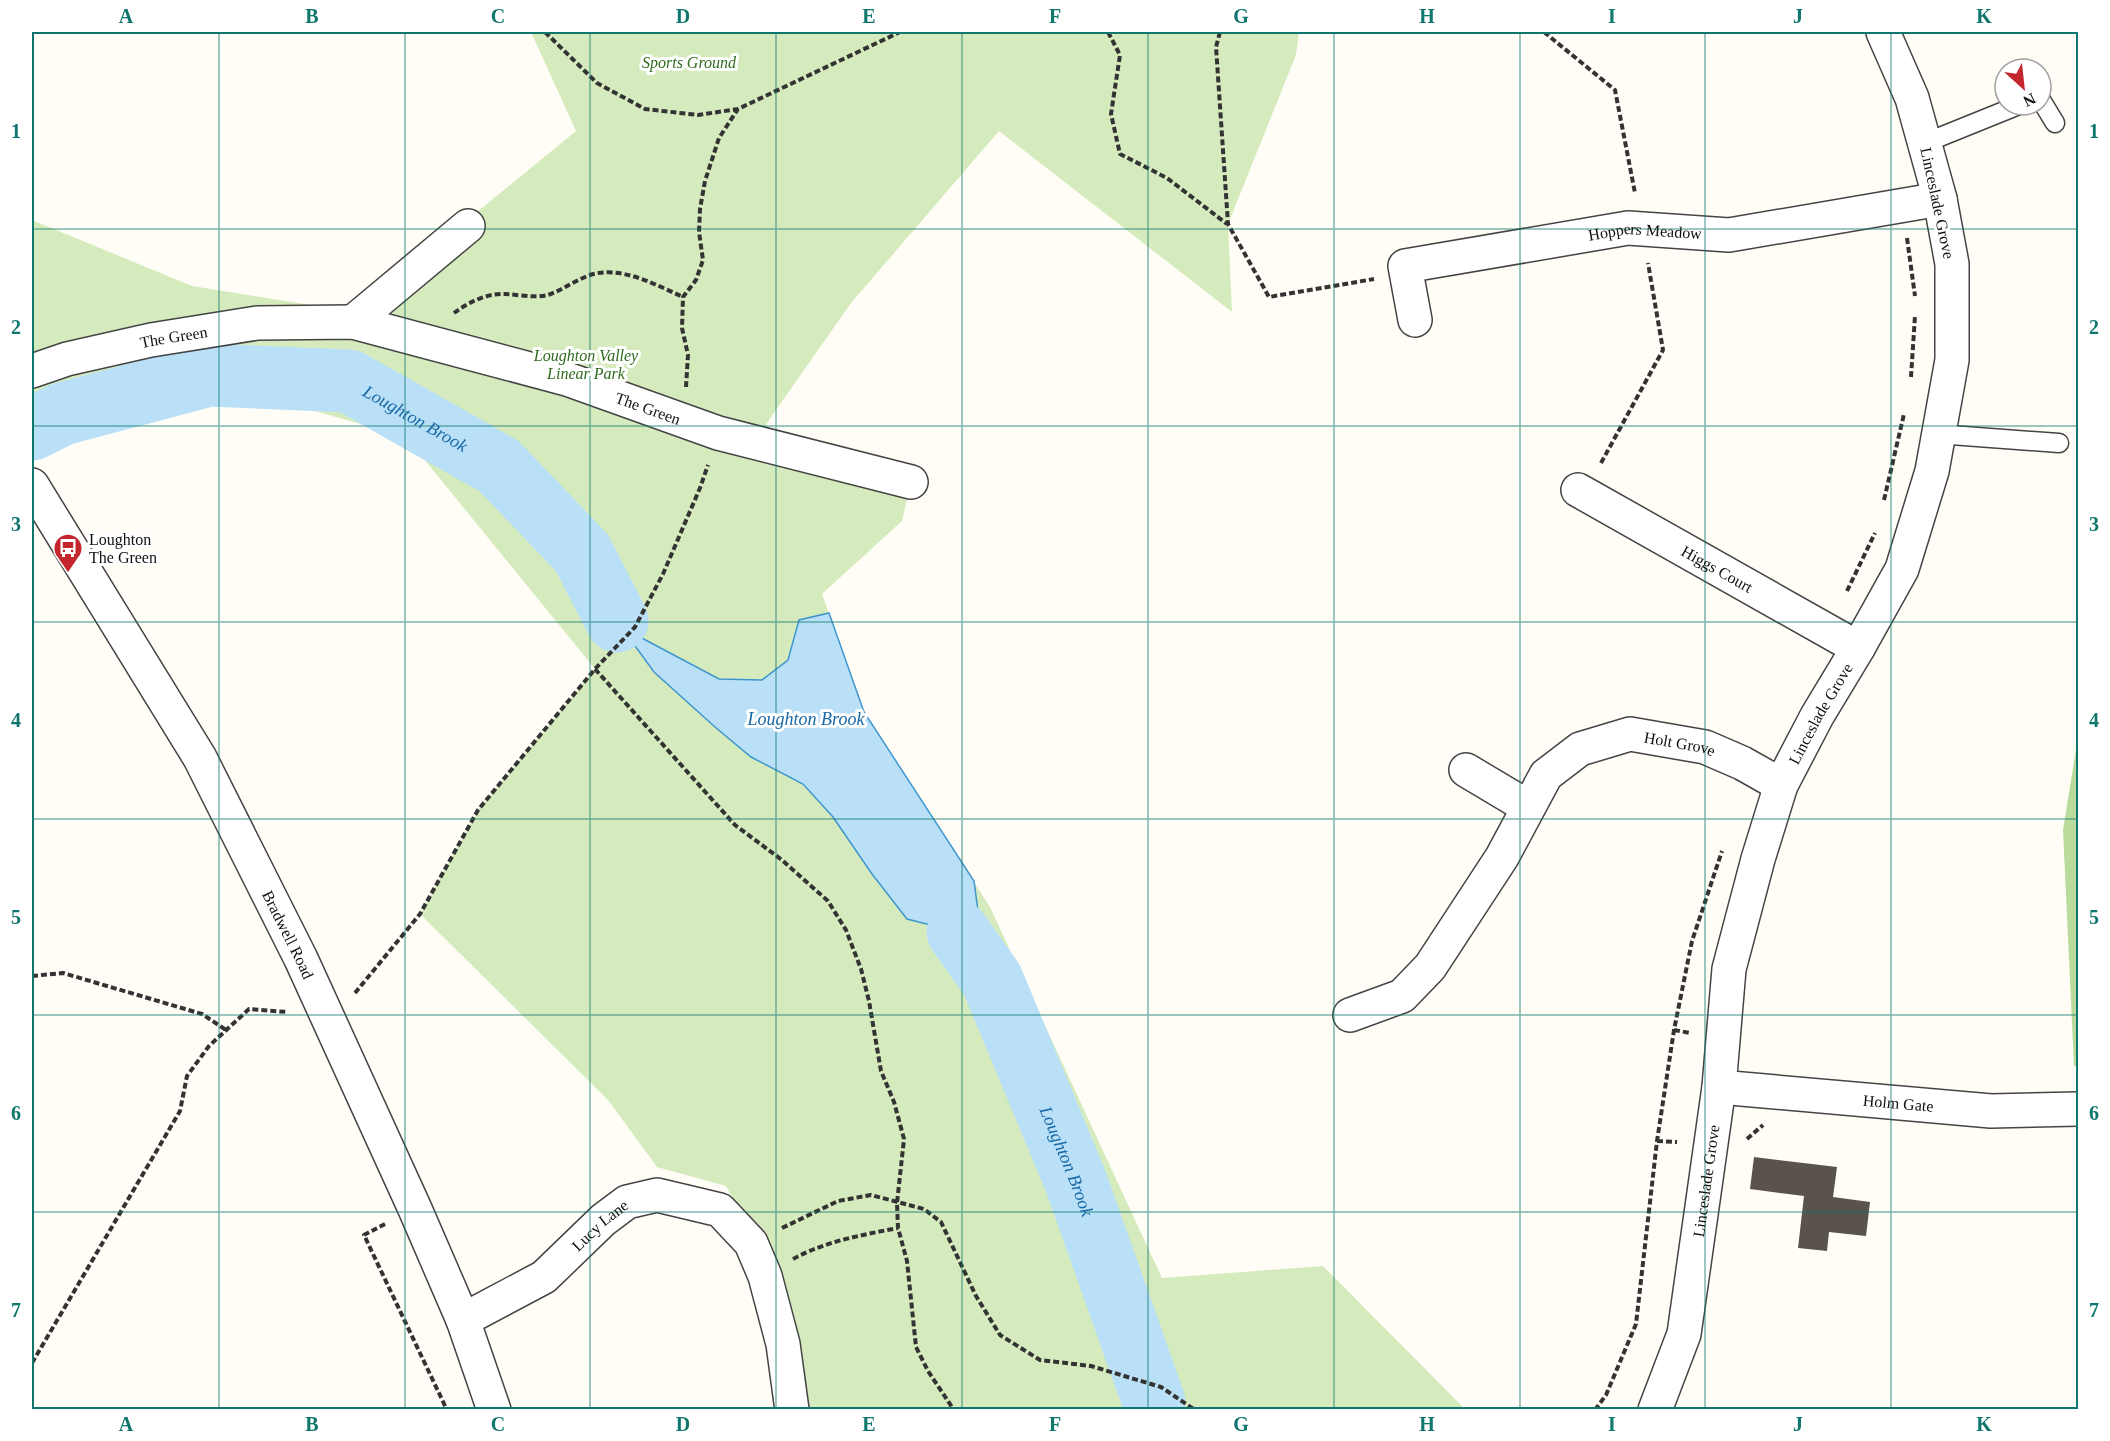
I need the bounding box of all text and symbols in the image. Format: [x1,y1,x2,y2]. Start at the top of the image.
text: A [119,5,134,27]
text: B [305,5,319,27]
text: C [491,5,505,27]
text: D [676,5,690,27]
text: E [862,5,876,27]
text: F [1049,5,1061,27]
text: G [1233,5,1249,27]
text: H [1419,5,1435,27]
text: I [1608,5,1616,27]
text: J [1793,5,1803,27]
text: K [1976,5,1992,27]
park label: Sports Ground [642,54,737,72]
north arrow [1993,57,2053,117]
text: N [2020,90,2039,110]
text: 1 [11,120,21,142]
text: 1 [2089,120,2099,142]
street label: Linceslade Grove [1917,146,1958,260]
street label: Hoppers Meadow [1587,220,1703,244]
text: 2 [11,316,21,338]
text: 2 [2089,316,2099,338]
street label: The Green [138,323,209,351]
park label: Loughton Valley Linear Park [533,347,639,382]
water label: Loughton Brook [359,381,472,457]
street label: The Green [613,389,683,428]
text: 3 [11,513,21,535]
text: 3 [2089,513,2099,535]
place label: Loughton The Green [89,531,157,566]
bus stop icon: Loughton The Green [52,532,84,574]
street label: Higgs Court [1679,542,1756,596]
street label: Linceslade Grove [1785,660,1856,767]
text: 4 [11,709,21,731]
water label: Loughton Brook [747,709,865,729]
text: 4 [2089,709,2099,731]
street label: Holt Grove [1643,729,1718,760]
street label: Bradwell Road [259,888,317,982]
text: 5 [11,906,21,928]
text: 5 [2089,906,2099,928]
street label: Holm Gate [1862,1092,1934,1115]
text: 6 [11,1102,21,1124]
water label: Loughton Brook [1035,1102,1098,1220]
text: 6 [2089,1102,2099,1124]
street label: Linceslade Grove [1690,1124,1723,1238]
street label: Lucy Lane [569,1196,631,1254]
text: 7 [11,1299,21,1321]
text: 7 [2089,1299,2099,1321]
text: A [119,1413,134,1435]
text: B [305,1413,319,1435]
text: C [491,1413,505,1435]
text: D [676,1413,690,1435]
text: E [862,1413,876,1435]
text: F [1049,1413,1061,1435]
text: G [1233,1413,1249,1435]
text: H [1419,1413,1435,1435]
text: I [1608,1413,1616,1435]
text: J [1793,1413,1803,1435]
text: K [1976,1413,1992,1435]

